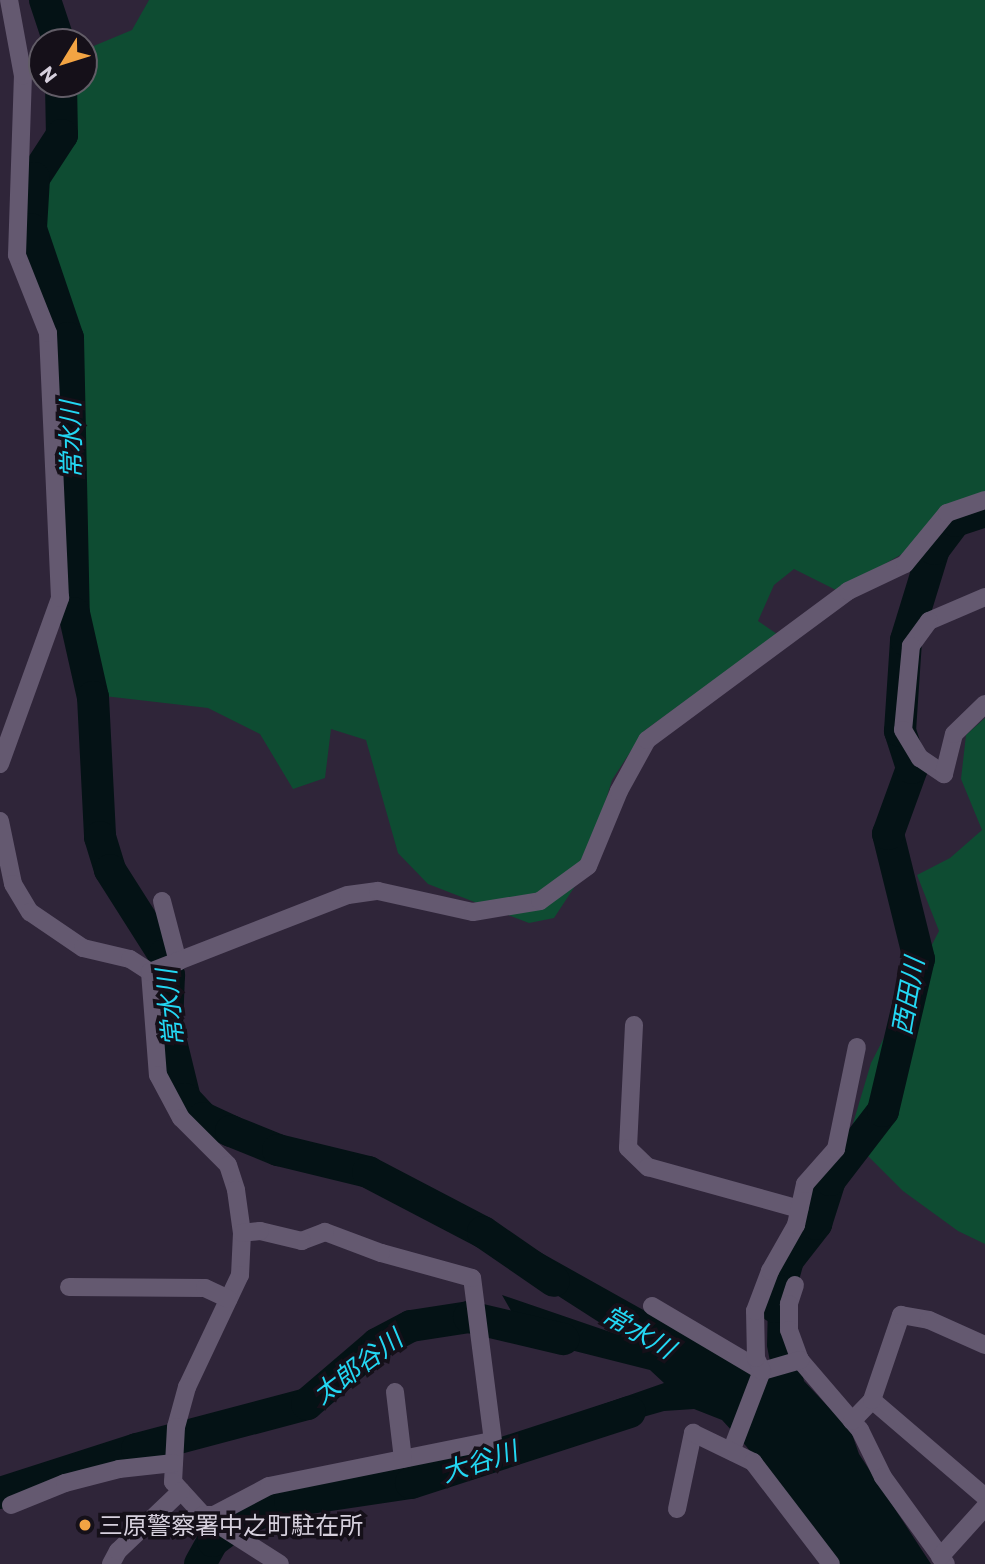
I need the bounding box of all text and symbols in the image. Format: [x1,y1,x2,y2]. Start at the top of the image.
north arrow [28,28,98,98]
text: N [34,62,61,88]
water label: 常水川 [54,401,86,479]
water label: 西田川 [885,955,929,1037]
water label: 常水川 [149,968,189,1048]
water label: 常水川 [597,1298,681,1364]
water label: 太郎谷川 [306,1322,408,1410]
water label: 大谷川 [437,1434,521,1488]
place label: 三原警察署中之町駐在所 [99,1511,363,1539]
marker: 三原警察署中之町駐在所 [77,1517,93,1533]

